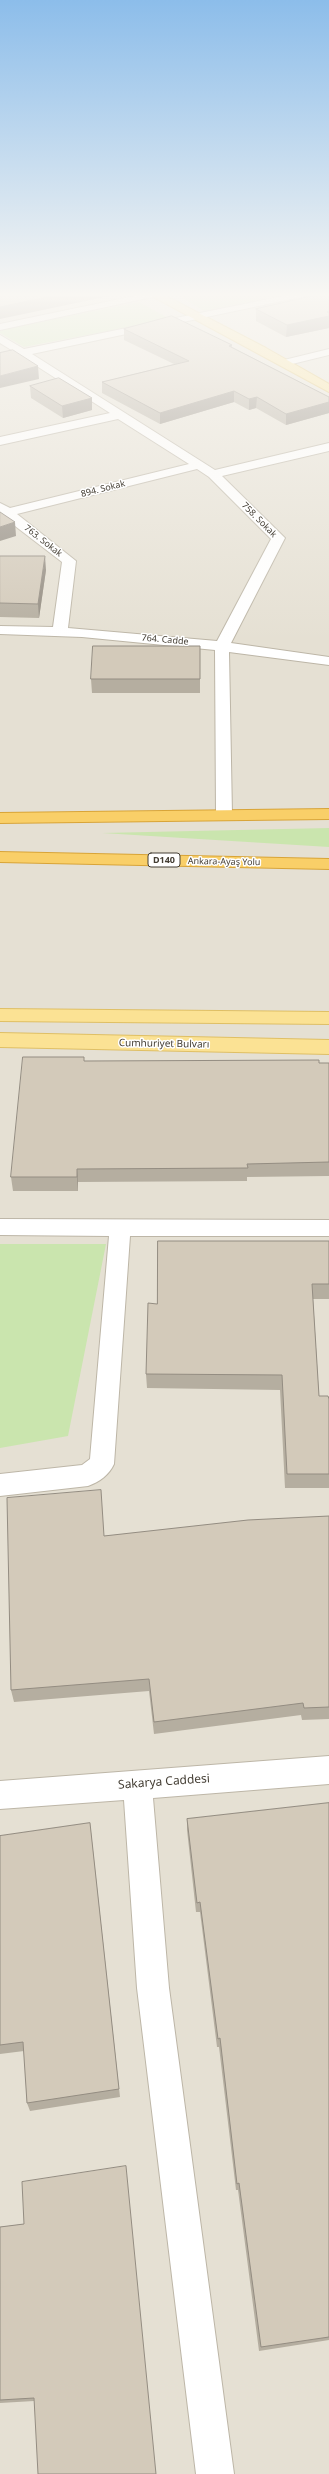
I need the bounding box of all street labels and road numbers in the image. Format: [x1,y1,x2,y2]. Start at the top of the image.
street label: 894. Sokak [80,478,126,500]
street label: 758. Sokak [239,500,279,540]
street label: 763. Sokak [22,523,64,559]
street label: 764. Cadde [141,633,189,647]
road number: D140 [148,853,180,867]
street label: Ankara-Ayaş Yolu [188,856,260,868]
street label: Cumhuriyet Bulvarı [119,1037,209,1051]
street label: Sakarya Caddesi [118,1772,210,1792]

